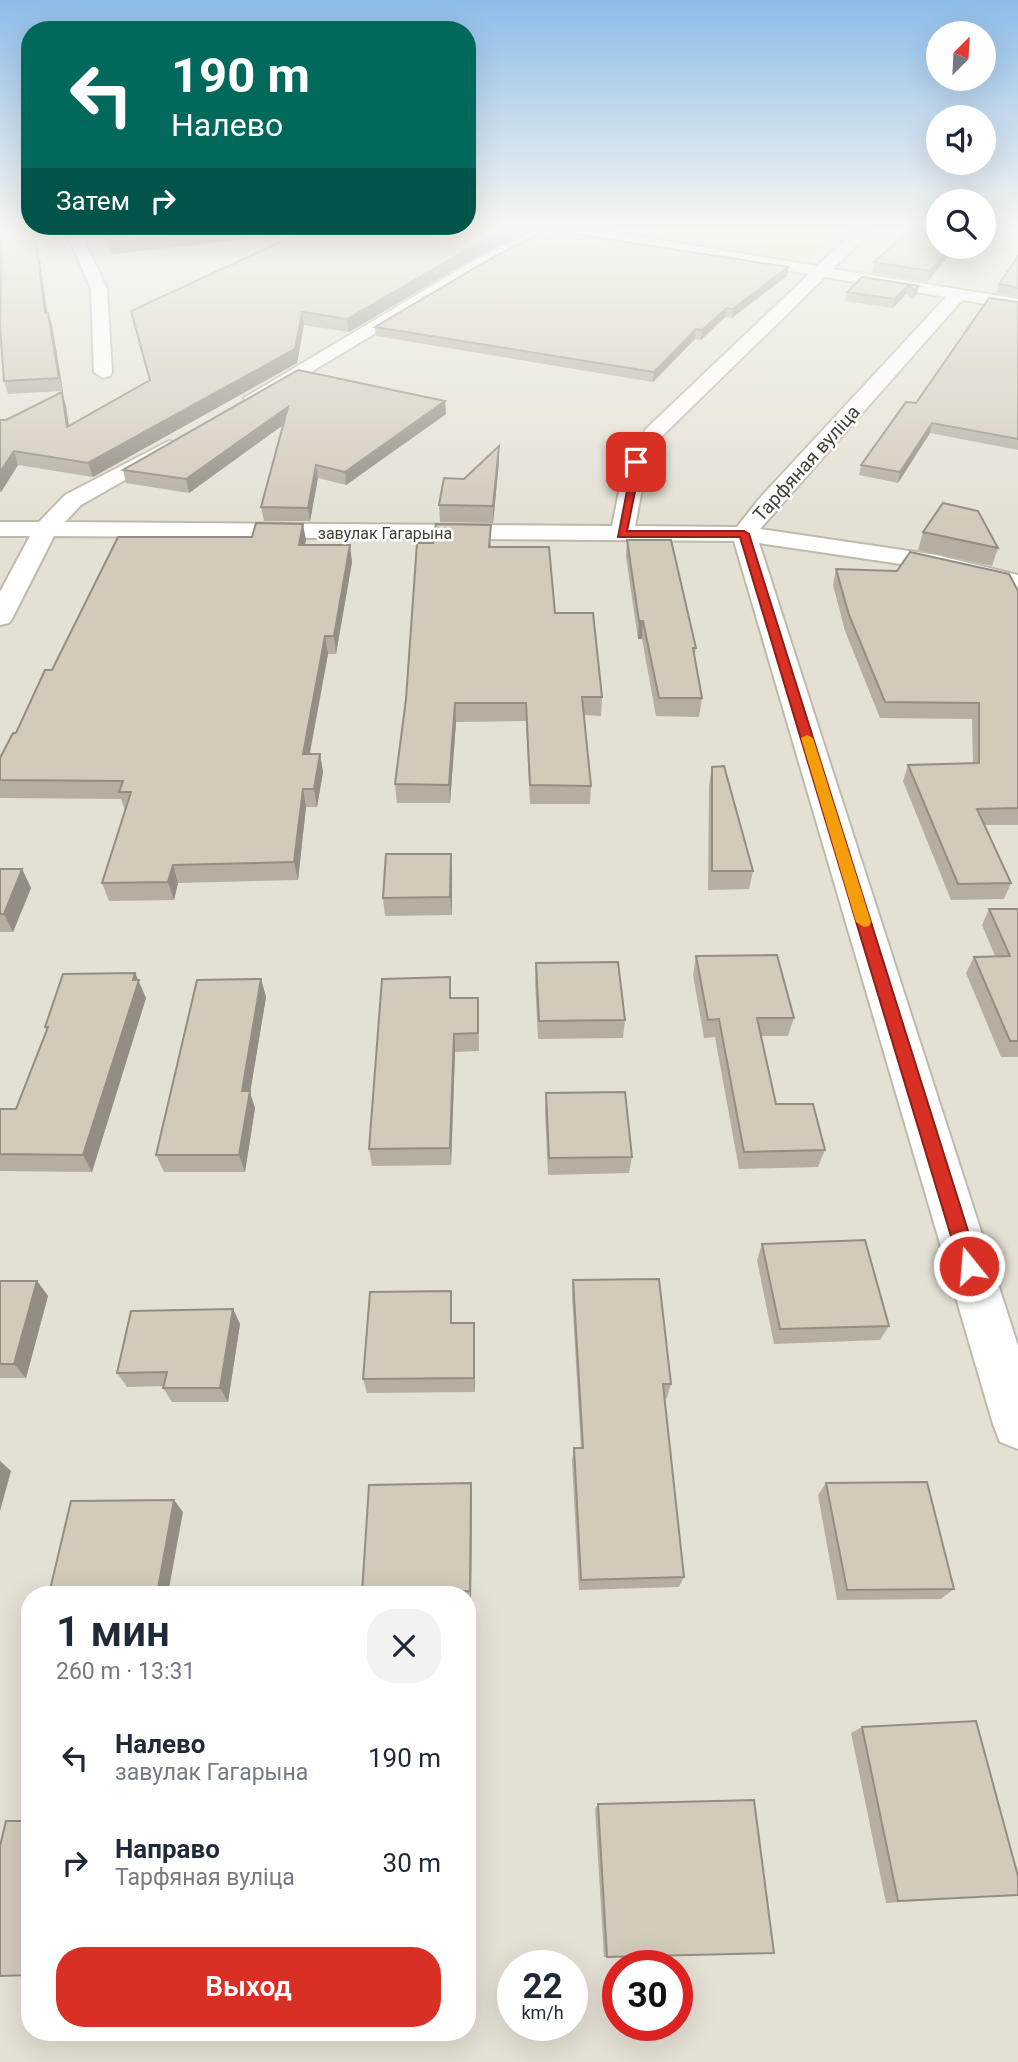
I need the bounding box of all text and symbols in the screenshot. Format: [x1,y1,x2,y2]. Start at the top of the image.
north arrow [926,21,996,91]
map controls [926,21,996,259]
text: 190 m [171,47,310,104]
icon: left [56,49,147,140]
button: sound [926,105,996,175]
text: Налево [171,106,283,144]
icon: right [144,182,182,220]
text: Затем [56,186,130,216]
button: search [926,189,996,259]
street label: Тарфяная вуліца [748,400,865,526]
pin [606,432,666,492]
icon: arrive [617,443,655,481]
street label: завулак Гагарына [318,524,452,543]
position arrow [932,1229,1006,1303]
text: 1 мин [56,1607,170,1656]
button: close [367,1609,441,1683]
text: 260 m · 13:31 [56,1658,195,1685]
text: Налево [115,1729,205,1759]
icon: left [56,1739,94,1777]
text: 190 m [368,1743,441,1773]
text: завулак Гагарына [115,1759,308,1786]
text: Направо [115,1834,220,1864]
icon: right [56,1844,94,1882]
text: 30 m [383,1848,441,1878]
text: Тарфяная вуліца [115,1864,295,1891]
button: Выход [56,1947,441,2027]
speed limit sign: 30 [602,1950,693,2041]
text: 22 [522,1966,563,2007]
text: km/h [521,2002,564,2023]

